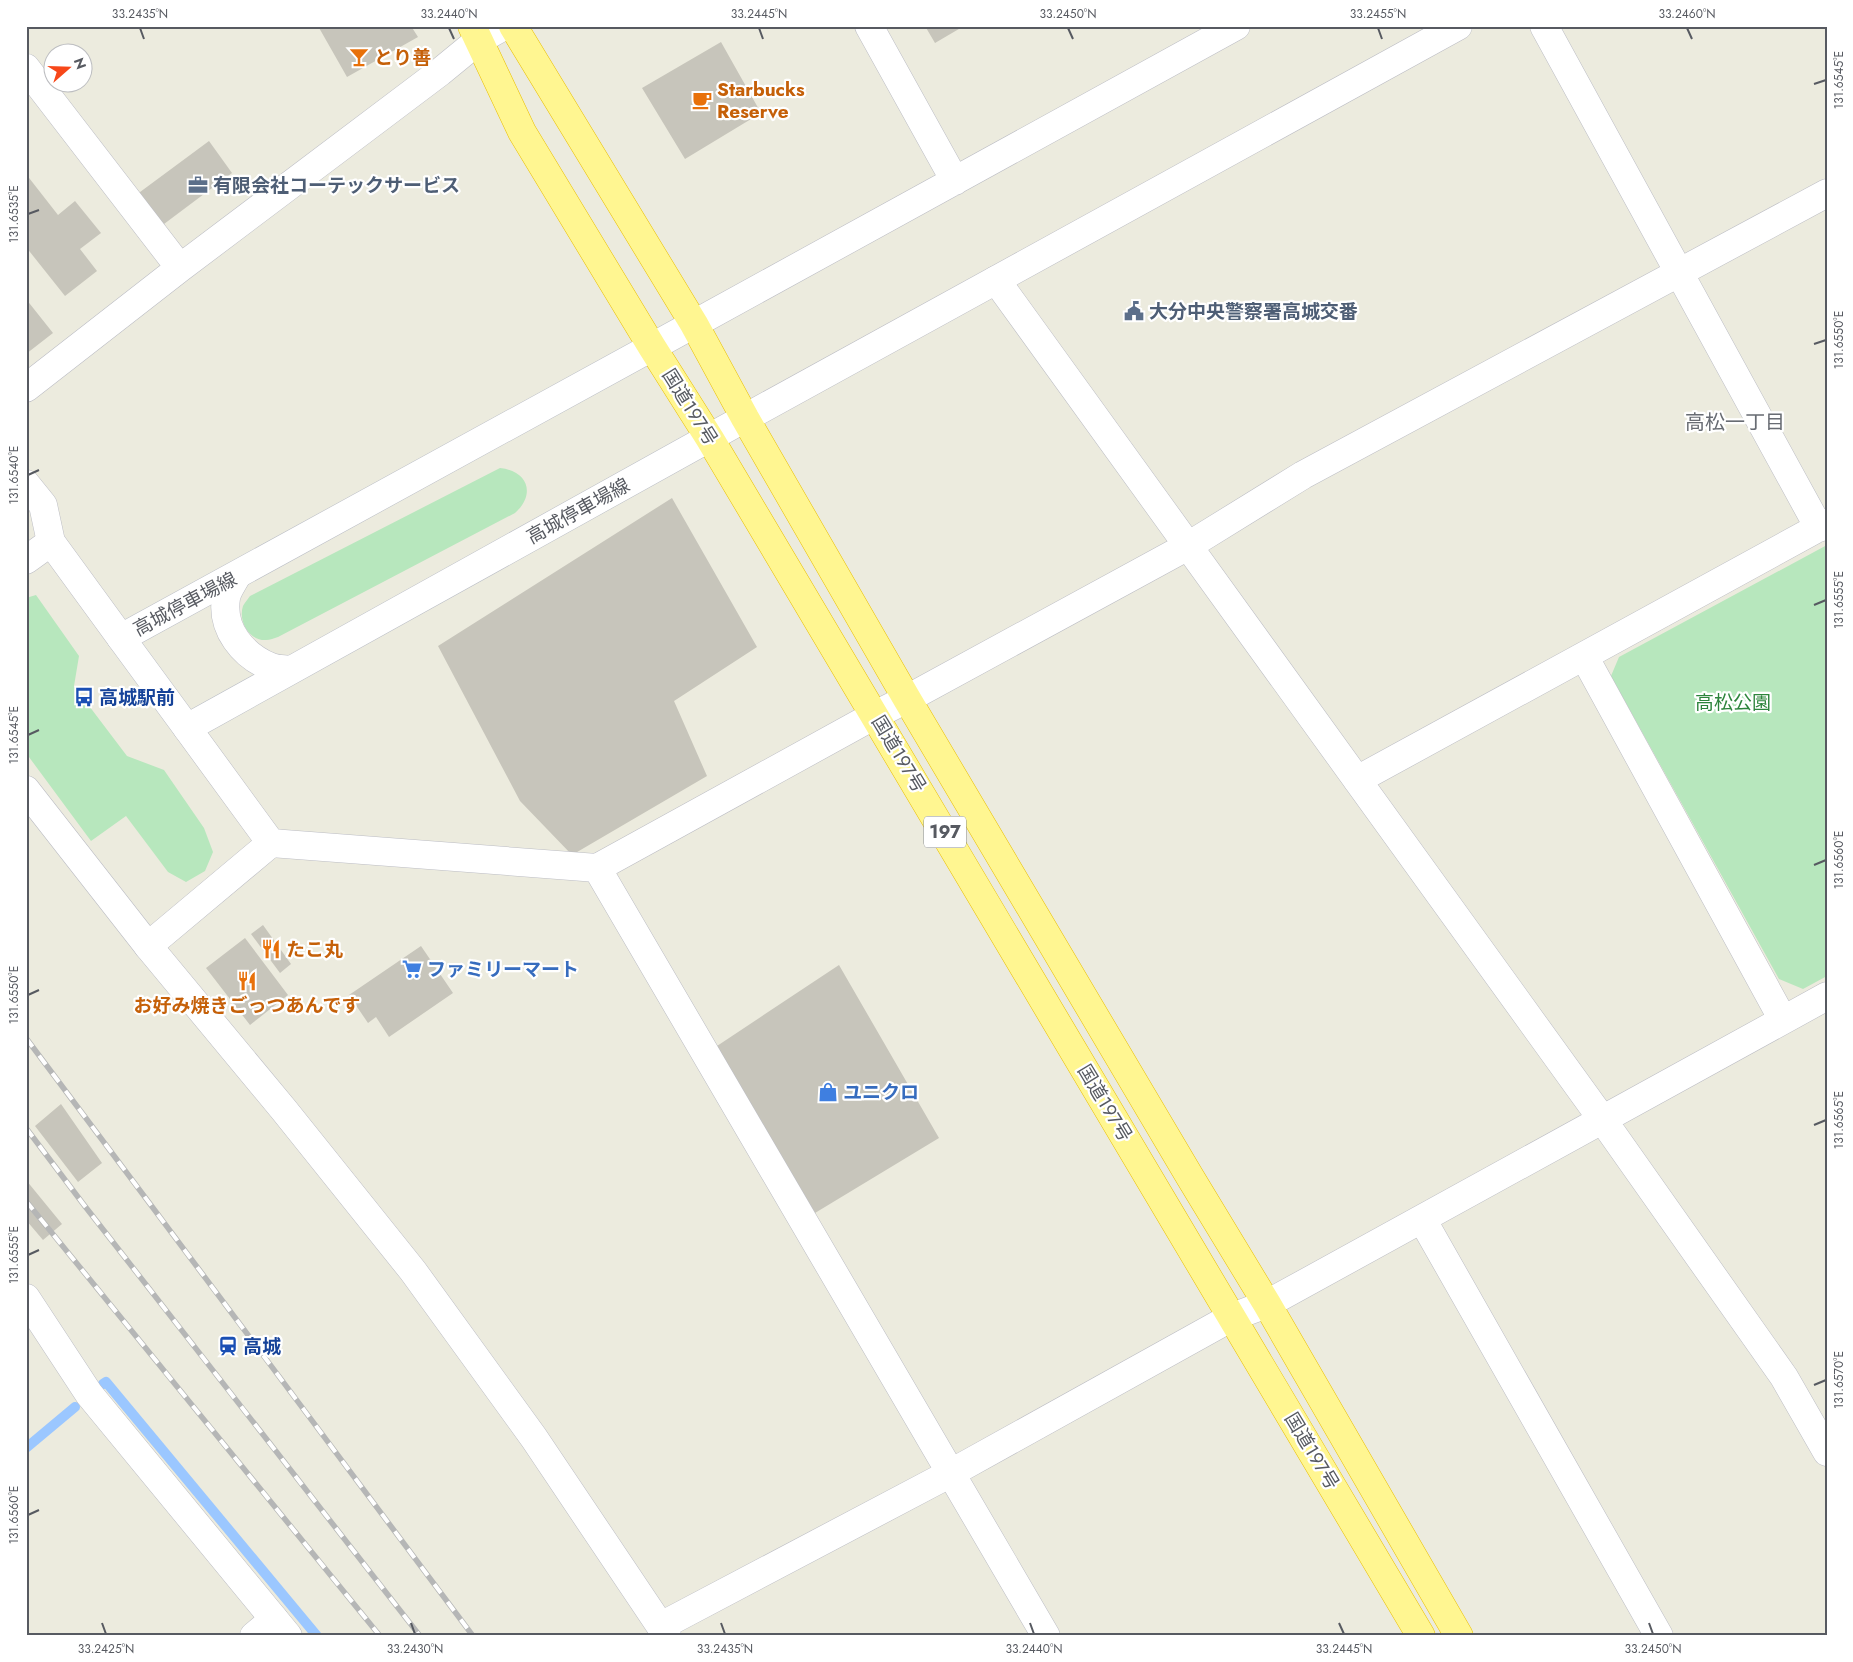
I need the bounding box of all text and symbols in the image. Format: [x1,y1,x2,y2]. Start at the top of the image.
text: 33.2435°N [112,5,168,23]
text: 33.2440°N [420,5,478,23]
text: 33.2445°N [731,5,787,23]
text: 33.2450°N [1040,5,1096,23]
text: 33.2455°N [1350,5,1406,23]
text: 33.2460°N [1658,5,1716,23]
north arrow [42,42,92,92]
place label: とり善 [374,44,431,71]
bar icon: とり善 [348,46,370,68]
text: 131.6545°E [1830,51,1848,109]
text: N [69,55,92,72]
place label: Starbucks Reserve [717,76,805,125]
cafe icon: Starbucks Reserve [691,89,713,111]
place label: 有限会社コーテックサービス [213,172,460,199]
office icon: 有限会社コーテックサービス [187,174,209,196]
text: 131.6535°E [5,185,23,243]
place label: 大分中央警察署高城交番 [1149,298,1358,325]
public building icon: 大分中央警察署高城交番 [1123,300,1145,322]
text: 131.6550°E [1830,311,1848,369]
street label: 国道197号 [656,363,724,451]
district label: 高松一丁目 [1685,408,1785,437]
text: 131.6540°E [5,446,23,504]
street label: 高城停車場線 [522,472,634,550]
street label: 高城停車場線 [128,565,242,643]
text: 131.6555°E [1830,571,1848,629]
place label: 高城駅前 [99,684,175,711]
bus stop icon: 高城駅前 [73,686,95,708]
park label: 高松公園 [1695,689,1771,716]
text: 131.6545°E [5,706,23,764]
street label: 国道197号 [865,710,933,798]
road number: 197 [924,816,966,848]
text: 131.6560°E [1830,831,1848,889]
place label: たこ丸 [286,936,343,963]
restaurant icon: たこ丸 [260,938,282,960]
place label: ファミリーマート [427,956,579,983]
supermarket icon: ファミリーマート [401,958,423,980]
text: 131.6550°E [5,966,23,1024]
restaurant icon: お好み焼きごっつあんです [236,970,258,992]
place label: お好み焼きごっつあんです [133,992,361,1019]
street label: 国道197号 [1071,1059,1139,1147]
place label: ユニクロ [843,1079,919,1106]
shop icon: ユニクロ [817,1081,839,1103]
text: 131.6565°E [1830,1091,1848,1149]
text: 131.6555°E [5,1226,23,1284]
place label: 高城 [243,1333,281,1360]
station icon: 高城 [217,1335,239,1357]
text: 131.6570°E [1830,1351,1848,1409]
street label: 国道197号 [1278,1407,1346,1495]
text: 131.6560°E [5,1486,23,1544]
text: 33.2425°N [78,1640,134,1658]
text: 33.2430°N [387,1640,443,1658]
text: 33.2435°N [697,1640,753,1658]
text: 33.2440°N [1005,1640,1063,1658]
text: 33.2445°N [1316,1640,1372,1658]
text: 33.2450°N [1625,1640,1681,1658]

